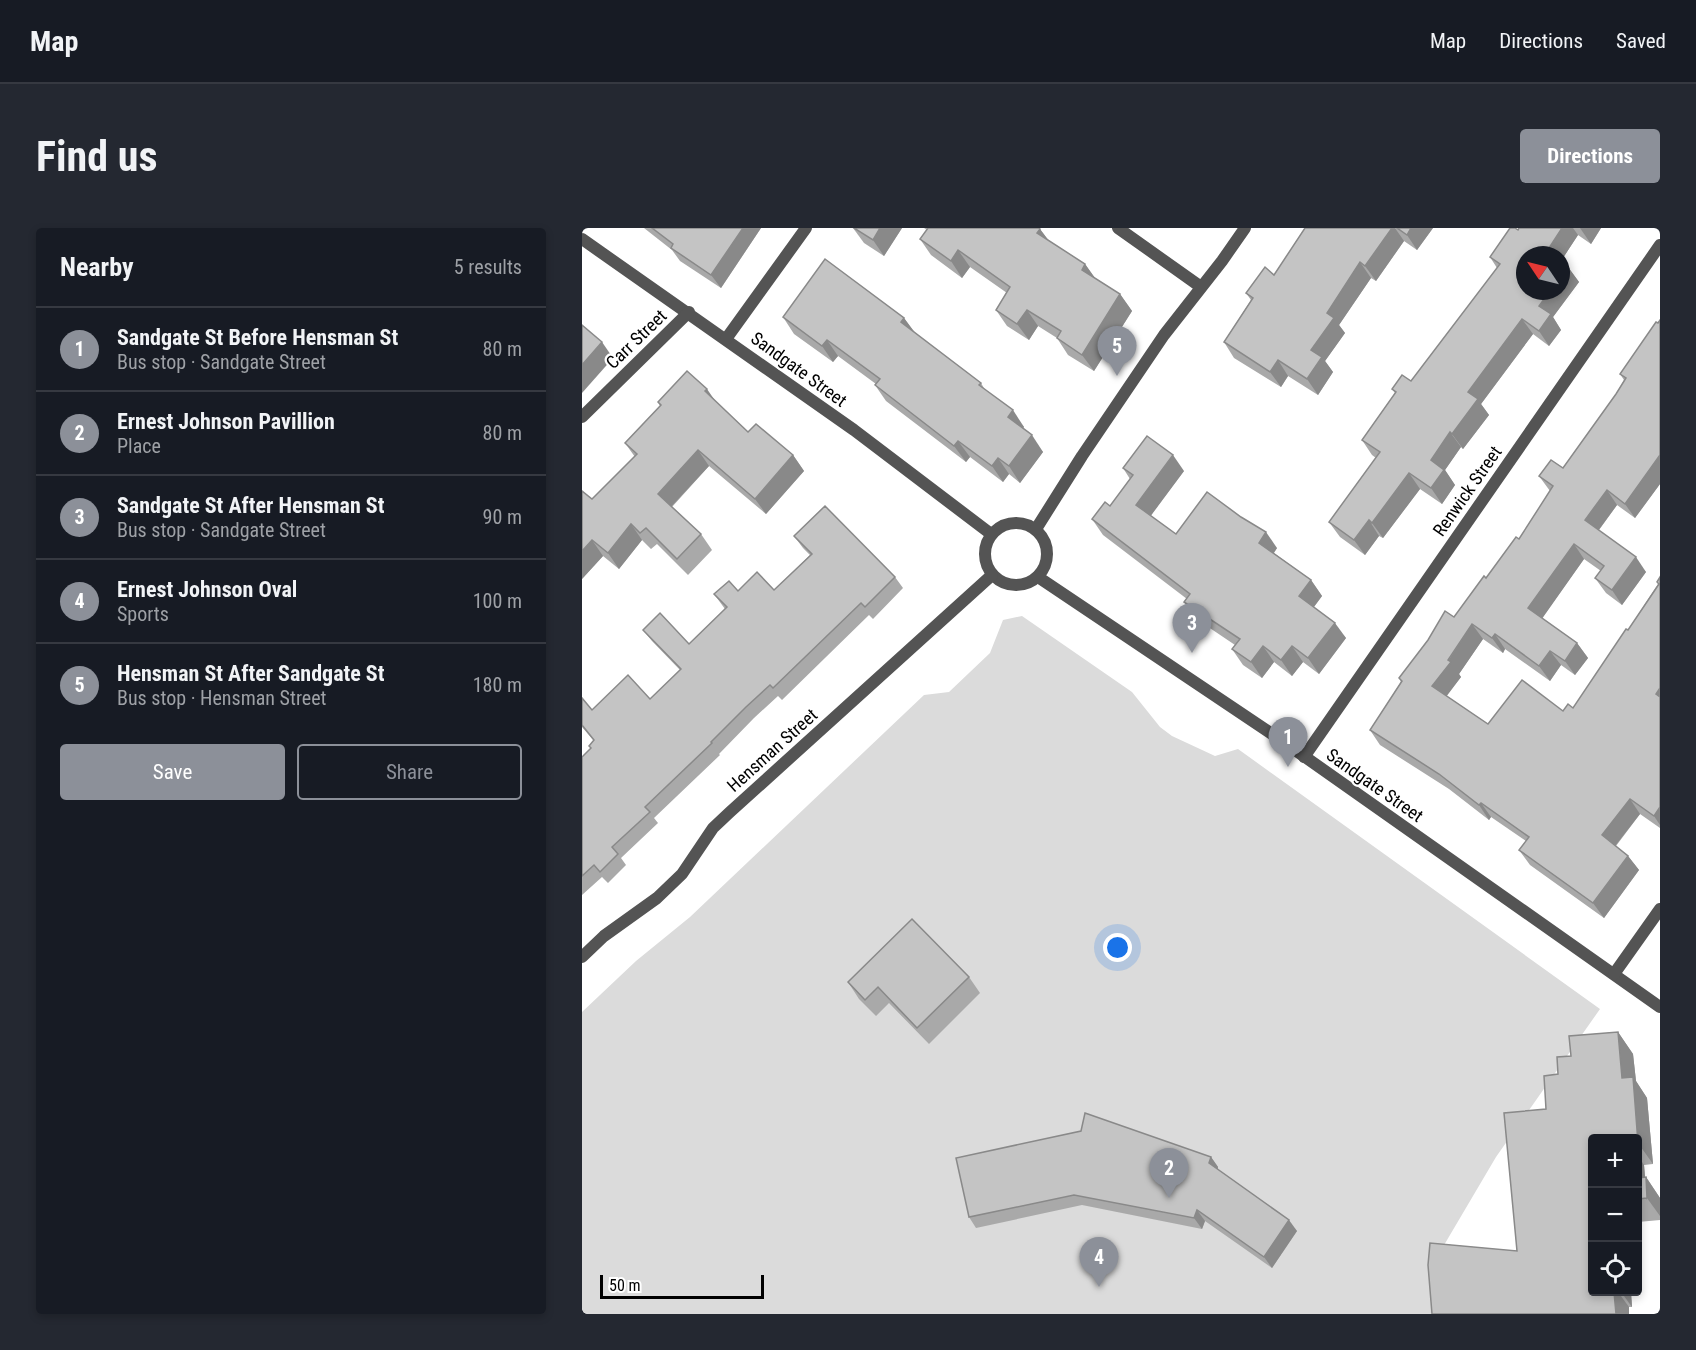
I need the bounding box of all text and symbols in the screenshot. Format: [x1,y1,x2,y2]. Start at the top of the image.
text: Map [30,25,78,58]
text: Map [1430,29,1466,53]
text: Directions [1499,29,1583,53]
text: Saved [1616,29,1666,53]
button: Directions [1520,129,1660,183]
text: Find us [36,132,157,181]
north arrow [1516,246,1570,300]
text: Nearby [60,252,134,282]
text: 5 results [454,255,522,279]
street label: Carr Street [601,305,671,373]
text: Sandgate St Before Hensman St [117,325,398,350]
pin: 5 [1098,326,1136,376]
street label: Sandgate Street [747,327,851,411]
text: 1 [74,337,85,361]
text: 80 m [483,337,522,361]
text: Bus stop · Sandgate Street [117,350,326,374]
text: Ernest Johnson Pavillion [117,409,335,434]
text: 2 [74,421,85,445]
text: 80 m [483,421,522,445]
text: Place [117,434,161,458]
street label: Renwick Street [1428,442,1506,540]
text: Sandgate St After Hensman St [117,493,384,518]
text: 3 [74,505,85,529]
text: 90 m [483,505,522,529]
text: Bus stop · Sandgate Street [117,518,326,542]
text: Ernest Johnson Oval [117,577,297,602]
text: 4 [74,589,85,613]
text: 100 m [473,589,522,613]
text: Sports [117,602,169,626]
pin: 3 [1172,604,1212,653]
text: Hensman St After Sandgate St [117,661,384,686]
text: 5 [74,673,85,697]
text: 180 m [473,673,522,697]
text: Bus stop · Hensman Street [117,686,326,710]
street label: Hensman Street [723,704,821,796]
pin: 1 [1268,718,1308,767]
button: Save [60,744,285,800]
button: Share [297,744,522,800]
street label: Sandgate Street [1323,744,1427,826]
your location [1103,933,1132,962]
map controls [1588,1134,1642,1296]
button: + [1588,1134,1642,1188]
pin: 2 [1150,1148,1188,1198]
button: − [1588,1188,1642,1242]
pin: 4 [1080,1238,1118,1287]
button: locate [1588,1242,1642,1296]
scale bar [600,1272,764,1300]
text: 50 m [609,1276,641,1295]

